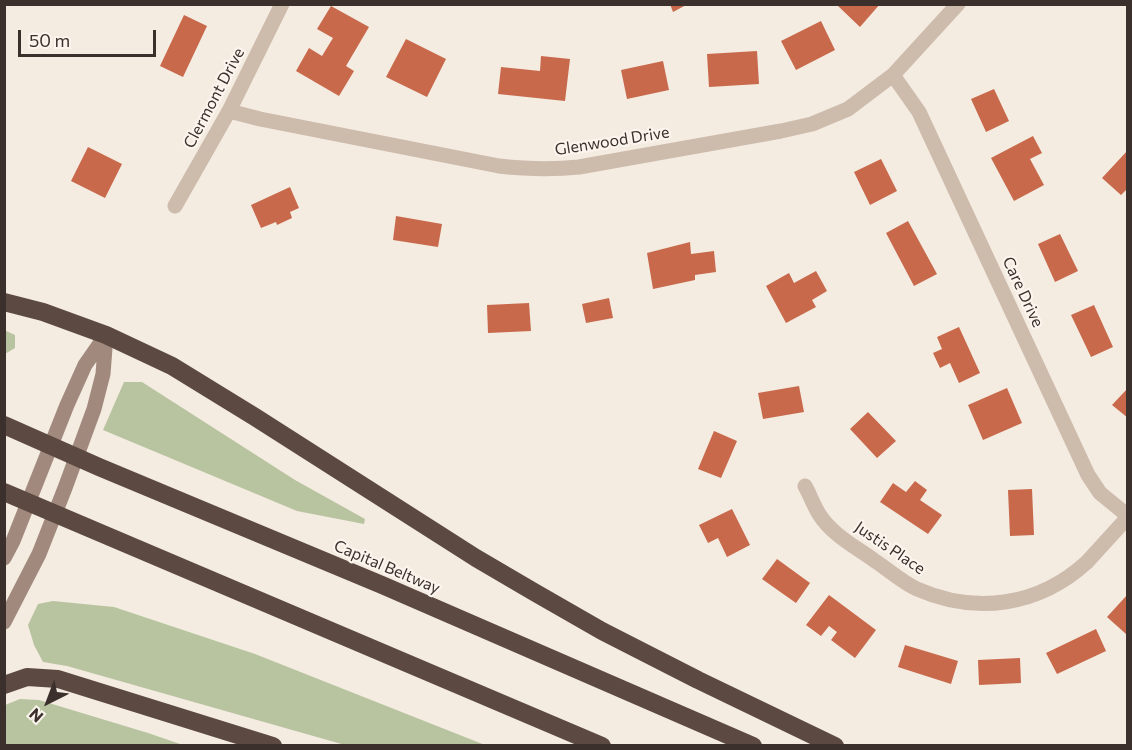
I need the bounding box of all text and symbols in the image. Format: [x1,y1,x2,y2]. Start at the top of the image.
scale bar [21,18,159,56]
text: 50 m [29,29,70,51]
street label: Clermont Drive [180,45,248,151]
street label: Glenwood Drive [553,122,671,160]
street label: Care Drive [998,254,1048,330]
street label: Justis Place [851,517,929,579]
street label: Capital Beltway [331,536,443,598]
north arrow [18,672,78,732]
text: N [25,705,46,727]

